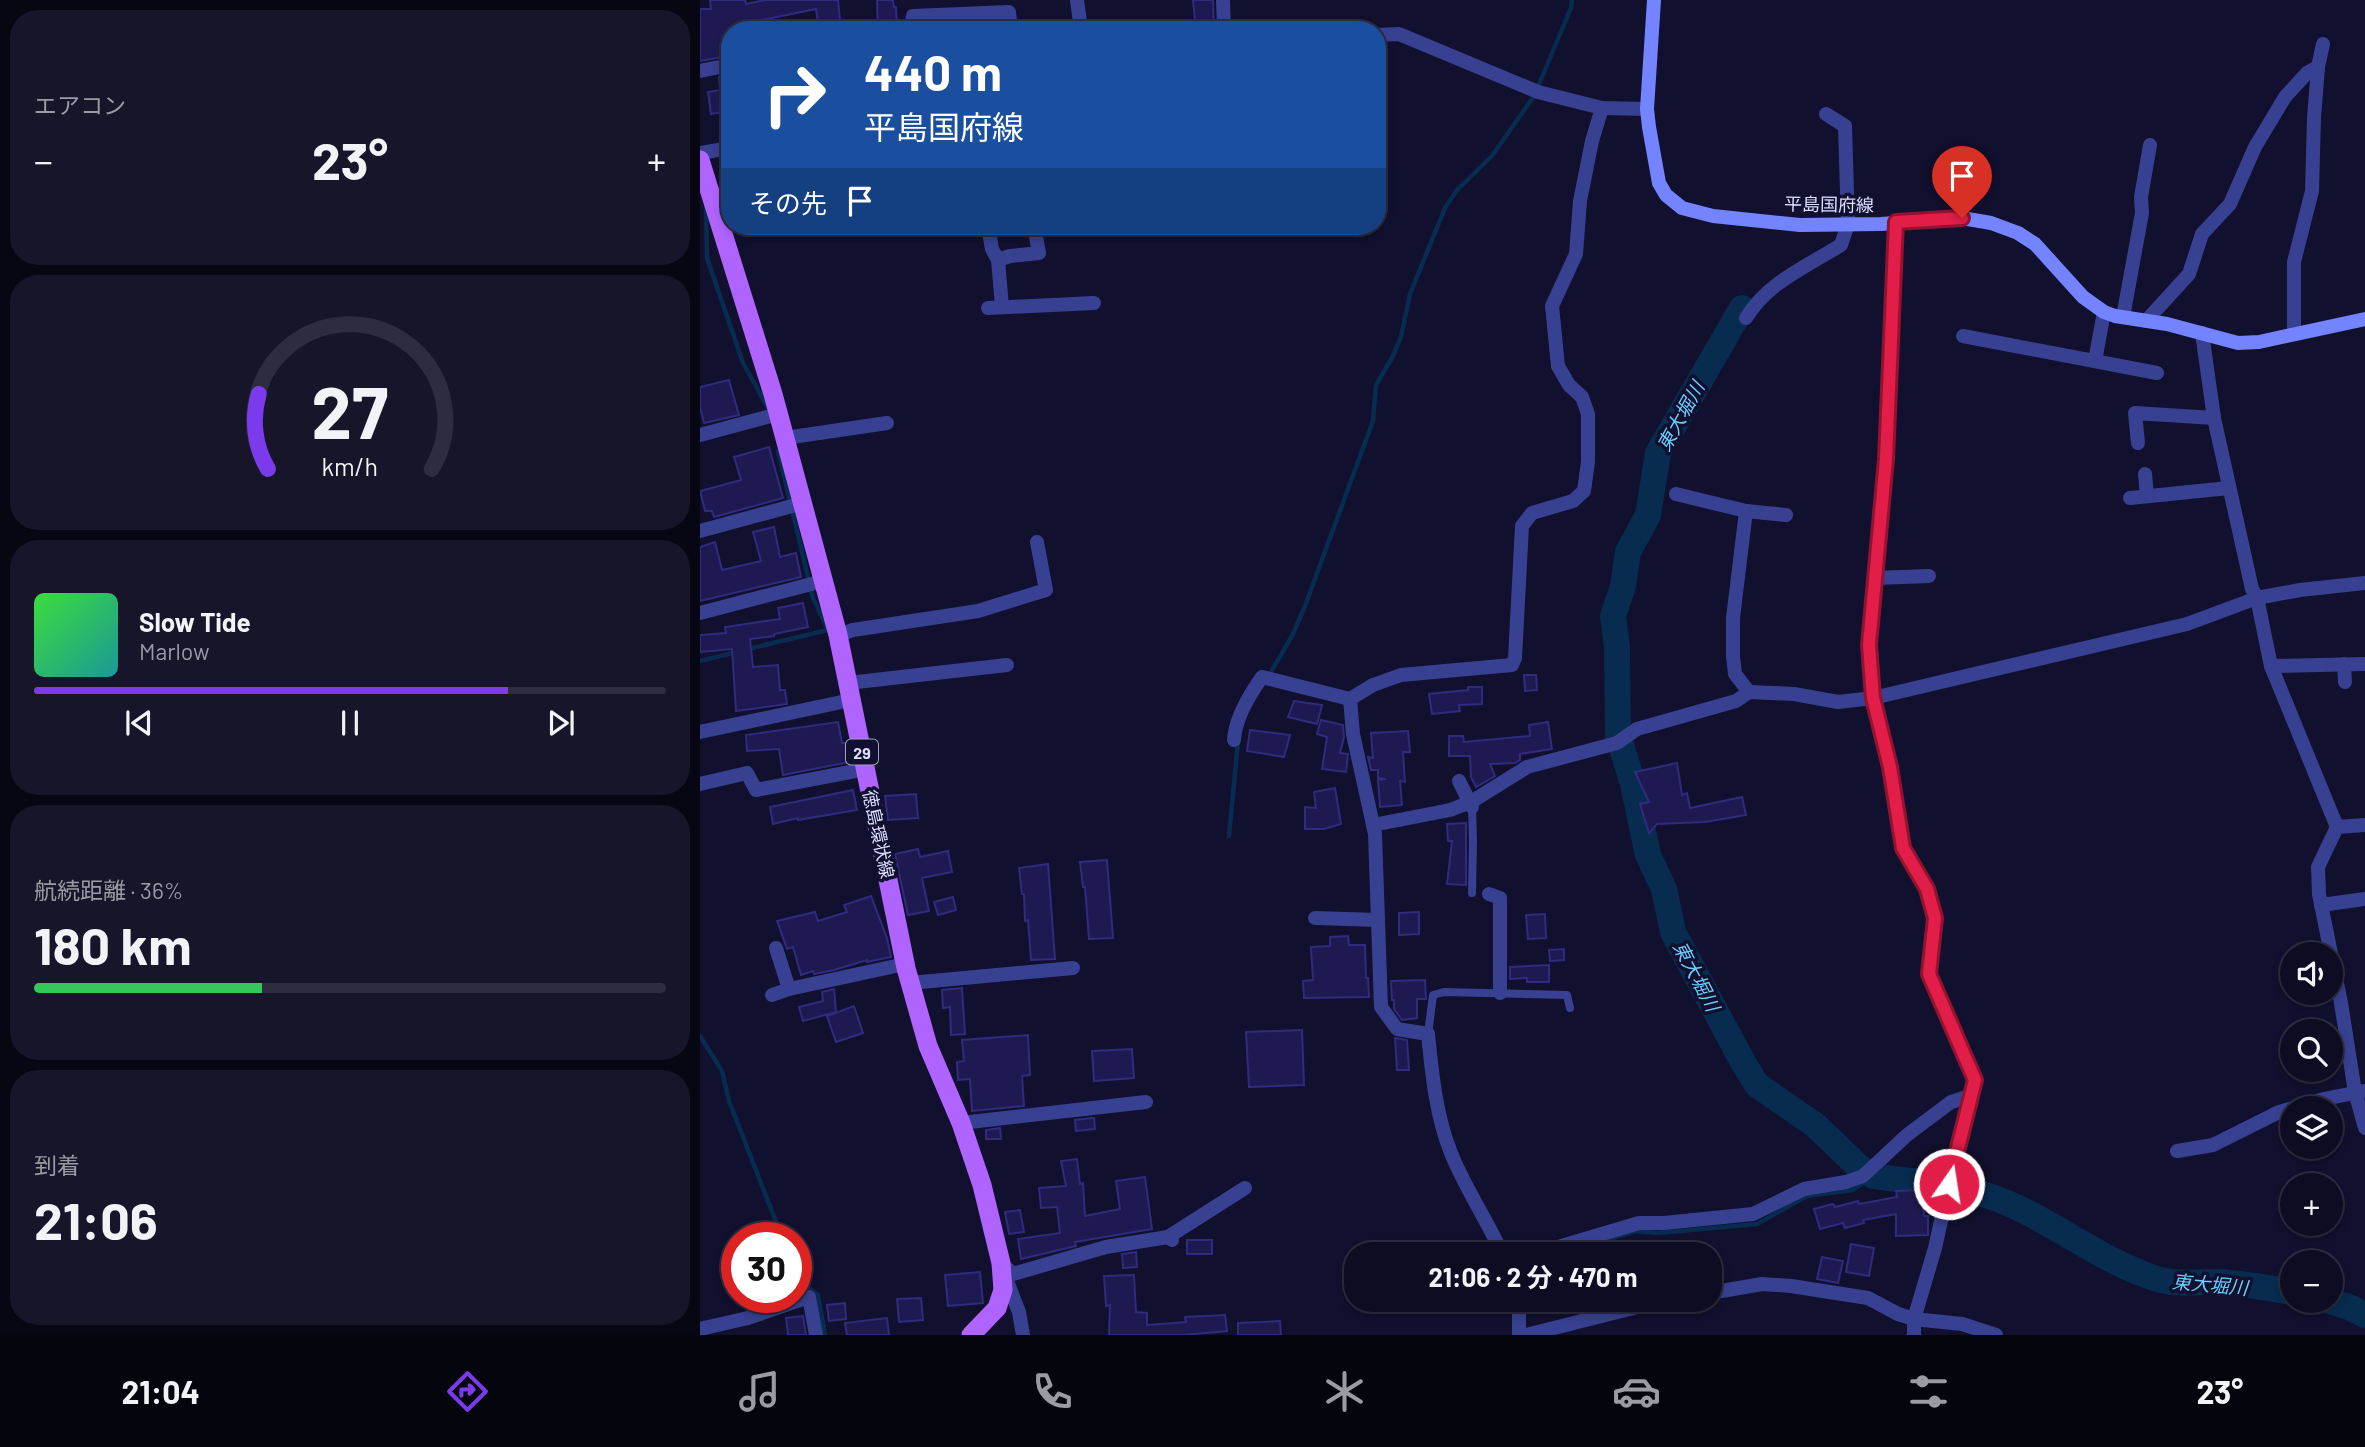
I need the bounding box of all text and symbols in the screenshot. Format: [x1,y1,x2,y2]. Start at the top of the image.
text: 440 m [864,42,1002,101]
icon: right [749,49,840,140]
text: エアコン [34,91,126,119]
text: 平島国府線 [864,107,1024,145]
text: 23° [312,128,388,190]
text: − [34,137,53,183]
text: + [647,137,666,183]
pin [1932,146,1992,218]
icon: arrive [1943,157,1981,195]
icon: arrive [841,182,879,220]
text: その先 [749,187,827,218]
street label: 平島国府線 [1784,192,1874,216]
text: 27 [312,366,388,454]
water label: 東大堀川 [1652,375,1709,455]
text: km/h [322,450,378,480]
text: Slow Tide [139,606,251,637]
text: Marlow [139,637,210,665]
icon: previous [120,704,158,742]
icon: pause [331,704,369,742]
icon: next [542,704,580,742]
road number: 29 [846,740,878,764]
street label: 徳島環状線 [859,788,899,880]
text: 航続距離 · 36% [34,876,183,904]
text: 180 km [34,913,192,975]
water label: 東大堀川 [1669,937,1726,1017]
map controls [2280,942,2343,1313]
button: sound [2280,942,2343,1005]
button: search [2280,1019,2343,1082]
button: layers [2280,1096,2343,1159]
position arrow [1912,1147,1986,1221]
text: 到着 [34,1151,80,1179]
button: + [2280,1173,2343,1236]
text: 21:06 [34,1188,158,1250]
speed limit sign: 30 [721,1222,812,1313]
button: − [2280,1250,2343,1313]
text: 21:06 · 2 分 · 470 m [1428,1261,1638,1292]
water label: 東大堀川 [2171,1269,2251,1299]
icon: directions [443,1367,492,1416]
icon: music [735,1367,784,1416]
icon: phone [1028,1367,1077,1416]
icon: climate [1320,1367,1369,1416]
icon: car [1612,1367,1661,1416]
icon: filters [1904,1367,1953,1416]
text: 21:04 [122,1372,200,1410]
text: 23° [2197,1372,2243,1410]

